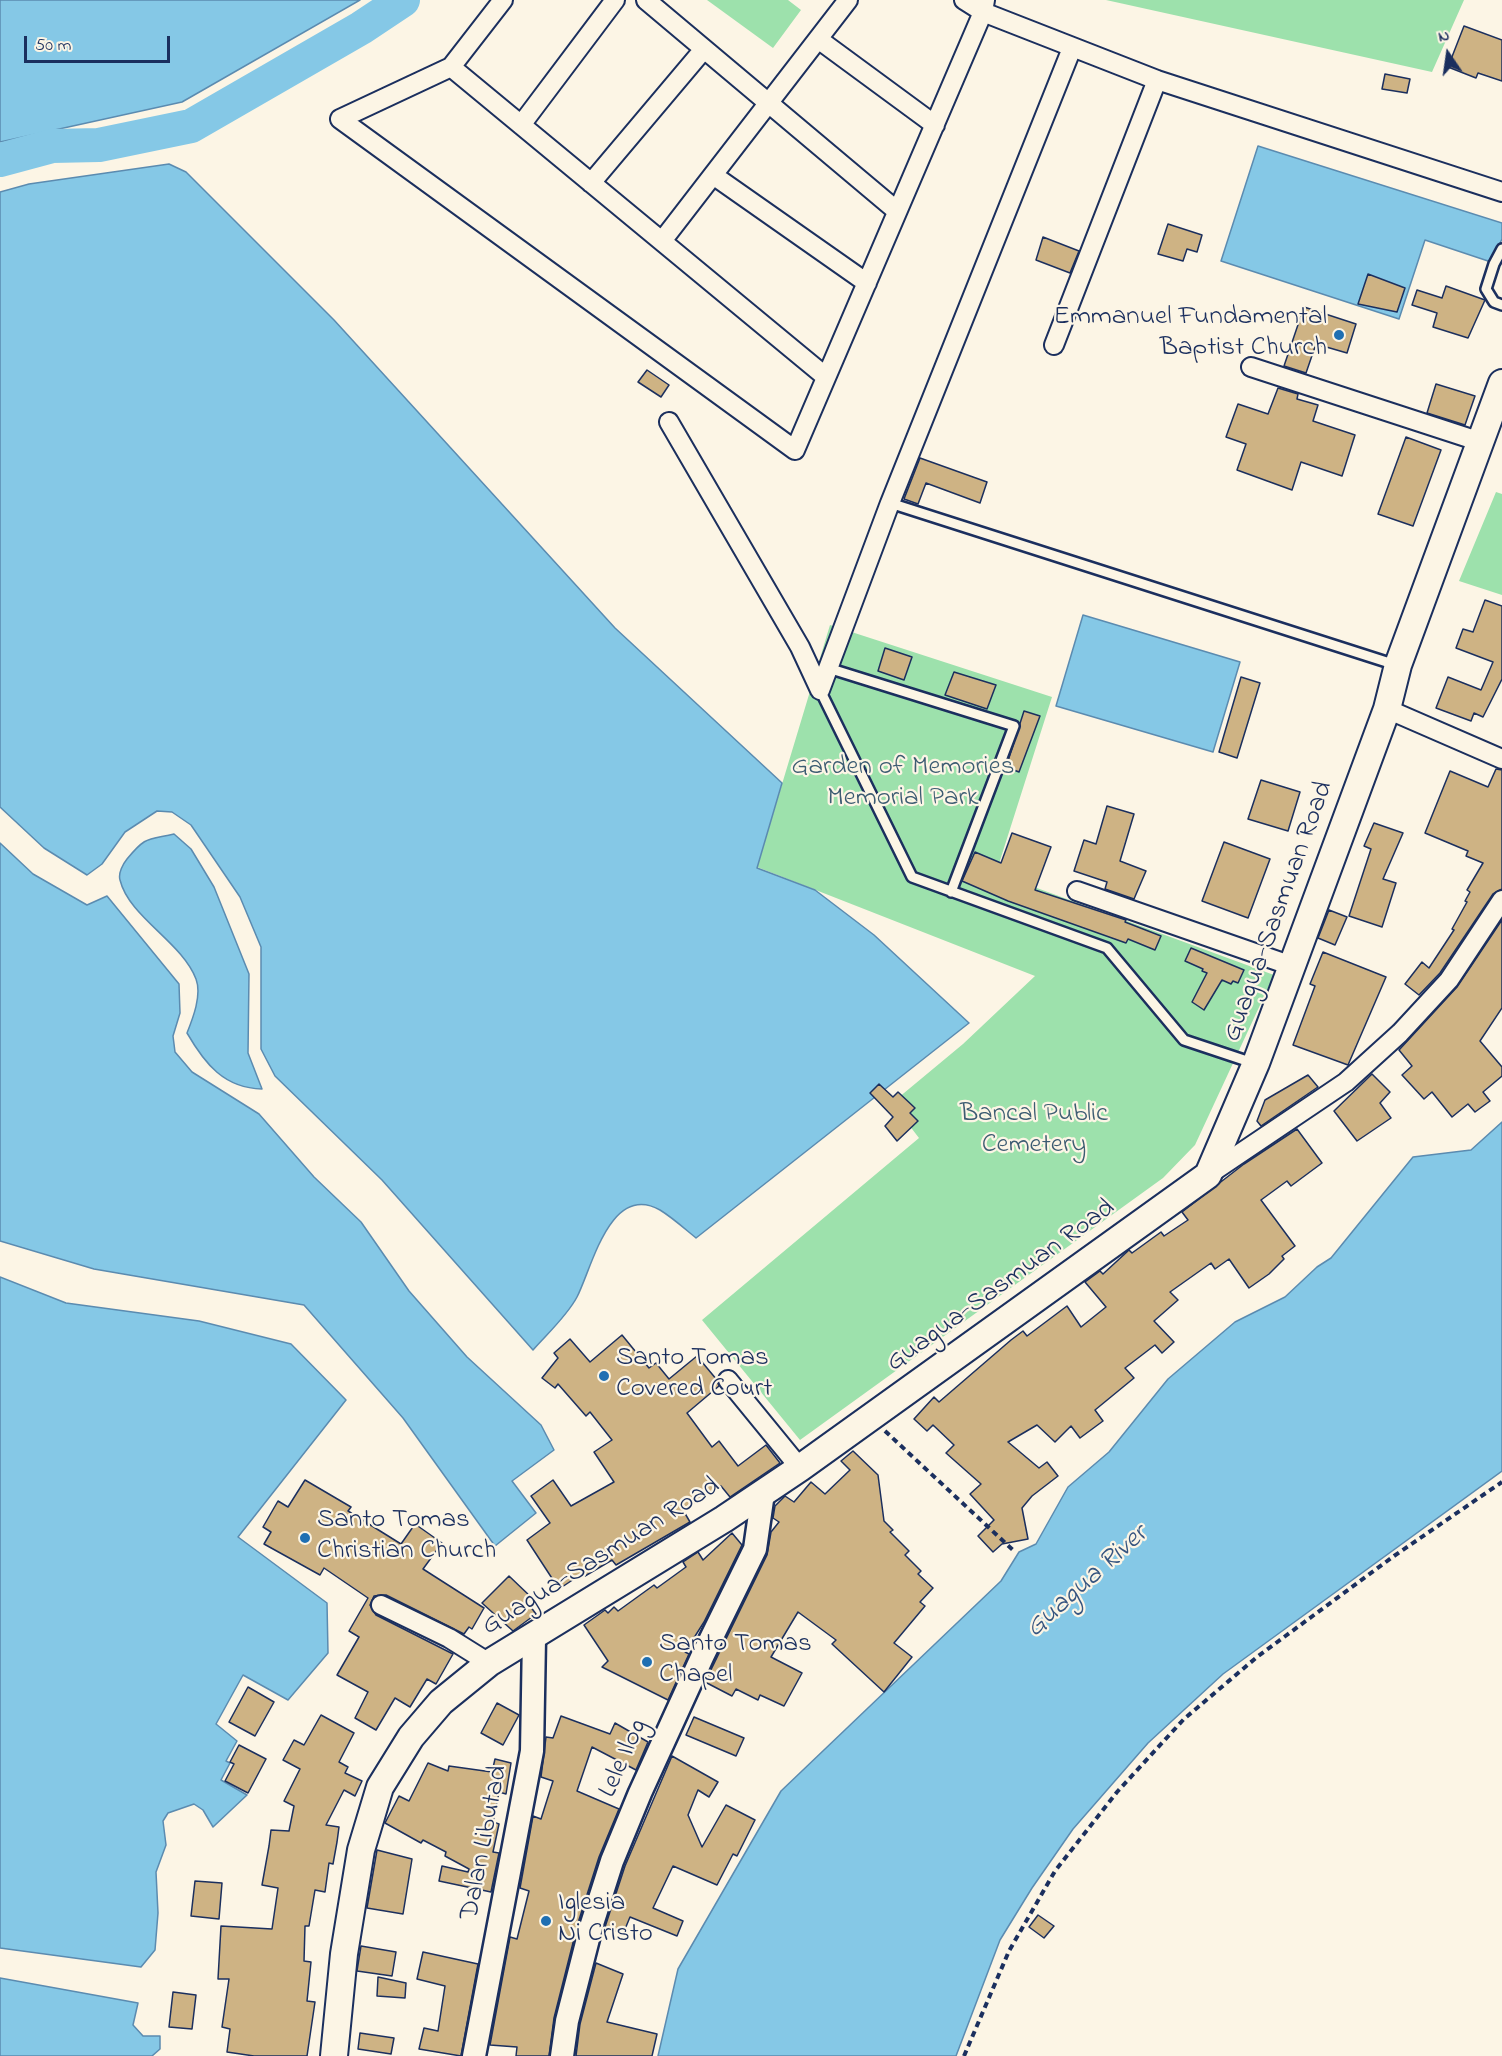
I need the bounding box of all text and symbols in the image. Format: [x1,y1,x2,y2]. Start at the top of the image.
scale bar [27,24,172,62]
north arrow [1418,24,1478,84]
text: N [1436,24,1452,49]
text: 50 m [35,33,72,59]
place label: Emmanuel Fundamental Baptist Church [1054,303,1327,366]
marker: Emmanuel Fundamental Baptist Church [1332,328,1346,342]
park label: Garden of Memories Memorial Park [791,753,1015,816]
street label: Guagua-Sasmuan Road [1218,778,1342,1046]
park label: Bancal Public Cemetery [960,1100,1108,1163]
street label: Guagua-Sasmuan Road [881,1193,1123,1381]
place label: Santo Tomas Covered Court [616,1344,772,1407]
marker: Santo Tomas Covered Court [597,1369,611,1383]
street label: Guagua-Sasmuan Road [477,1472,727,1644]
place label: Santo Tomas Christian Church [317,1506,496,1569]
water label: Guagua River [1020,1519,1156,1647]
marker: Santo Tomas Christian Church [298,1531,312,1545]
place label: Santo Tomas Chapel [659,1630,812,1693]
marker: Santo Tomas Chapel [640,1655,654,1669]
street label: Lele Ilog [593,1715,657,1803]
street label: Dalan Libutad [455,1763,517,1923]
place label: Iglesia Ni Cristo [558,1889,653,1952]
marker: Iglesia Ni Cristo [539,1914,553,1928]

